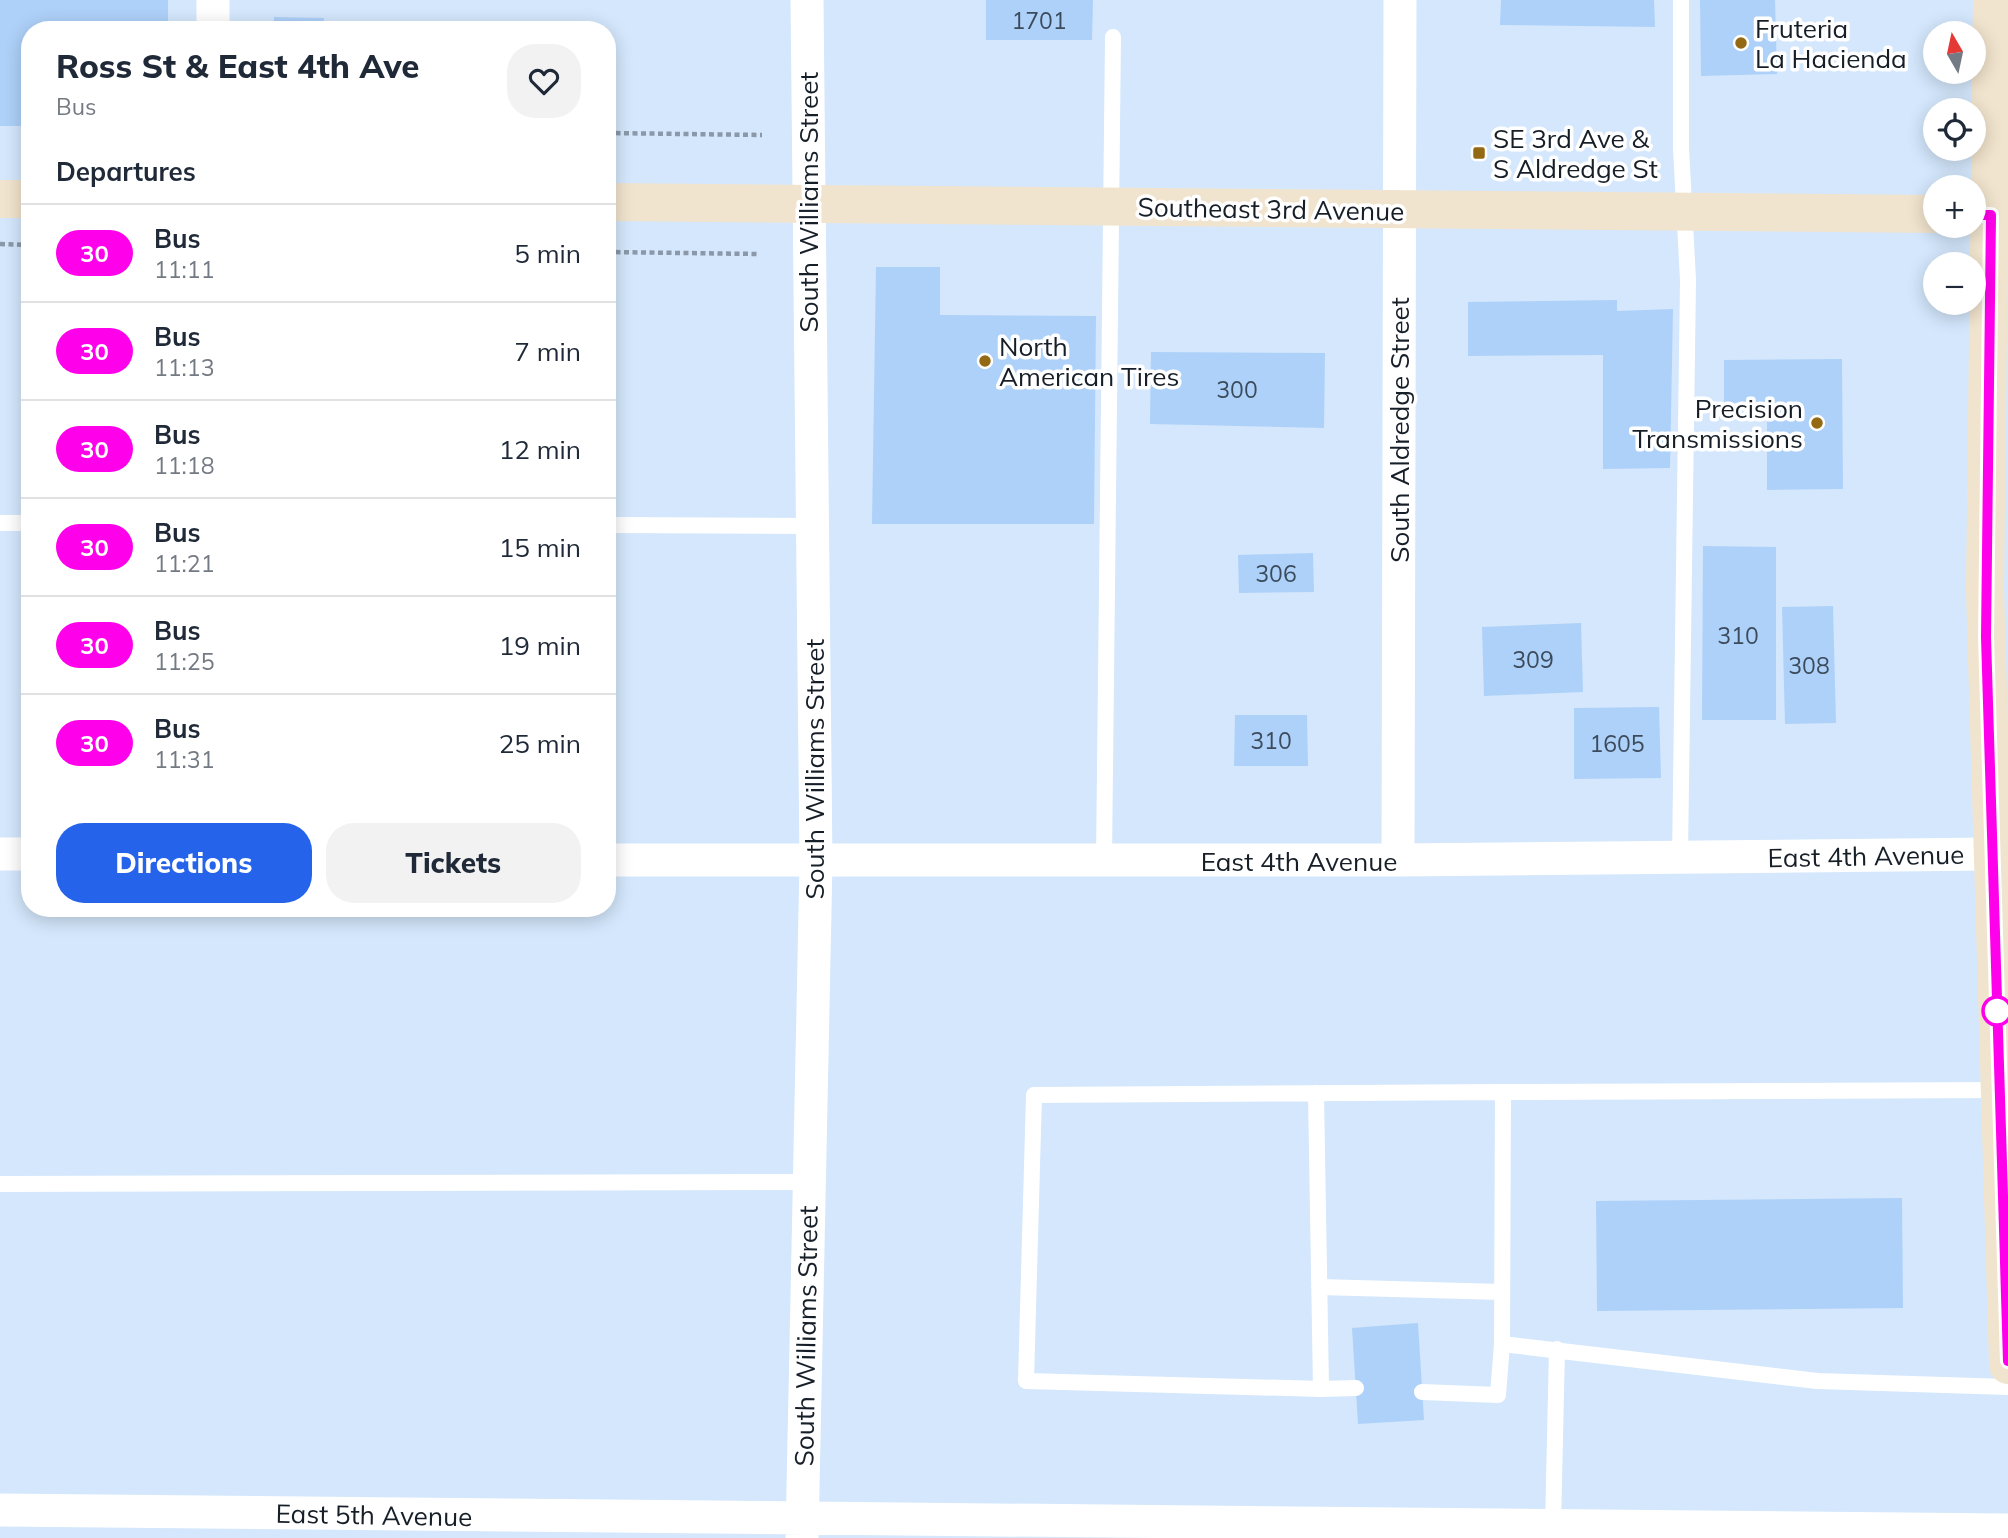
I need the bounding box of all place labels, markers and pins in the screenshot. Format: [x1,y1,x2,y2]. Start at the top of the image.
place label: Fruteria La Hacienda [1755,12,1907,75]
marker: Fruteria La Hacienda [1733,35,1749,51]
place label: SE 3rd Ave & S Aldredge St [1493,122,1658,185]
marker: SE 3rd Ave & S Aldredge St [1471,145,1487,161]
place label: North American Tires [999,330,1179,393]
marker: North American Tires [977,353,993,369]
place label: Precision Transmissions [1632,392,1803,455]
marker: Precision Transmissions [1809,415,1825,431]
unlabelled marker [1982,996,2008,1026]

